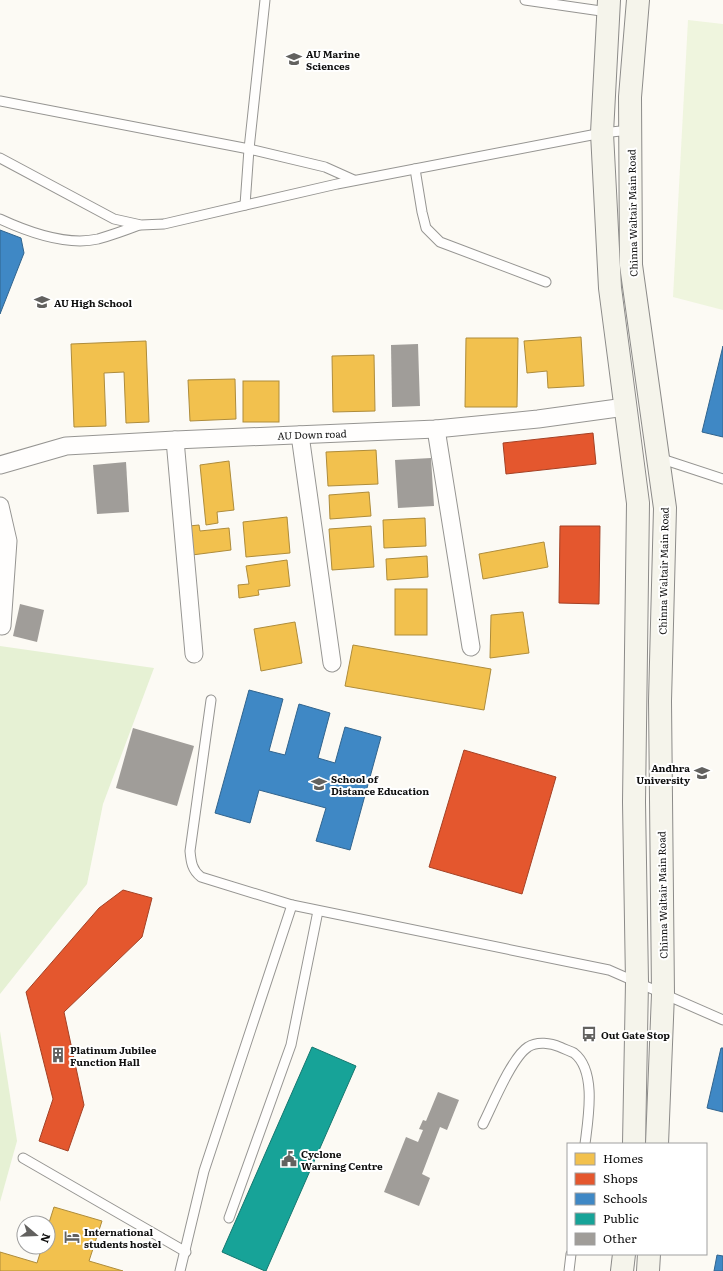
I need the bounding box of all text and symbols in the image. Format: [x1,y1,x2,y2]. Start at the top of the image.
place label: AU Marine Sciences [306,46,360,73]
school or university icon: AU Marine Sciences [285,50,303,68]
street label: Chinna Waltair Main Road [623,149,641,277]
school or university icon: AU High School [33,293,51,311]
place label: AU High School [54,295,133,310]
street label: AU Down road [277,425,347,443]
street label: Chinna Waltair Main Road [654,507,672,635]
place label: Andhra University [636,760,691,787]
school or university icon: Andhra University [693,764,711,782]
place label: School of Distance Education [331,771,429,798]
school or university icon: School of Distance Education [310,775,328,793]
street label: Chinna Waltair Main Road [653,831,671,959]
bus stop icon: Out Gate Stop [580,1025,598,1043]
place label: Out Gate Stop [601,1027,670,1042]
place label: Platinum Jubilee Function Hall [70,1042,157,1069]
building icon: Platinum Jubilee Function Hall [49,1046,67,1064]
legend [567,1143,707,1255]
place label: Cyclone Warning Centre [301,1146,383,1173]
text: Homes [603,1149,643,1167]
public building icon: Cyclone Warning Centre [280,1150,298,1168]
text: Shops [603,1169,638,1187]
text: Schools [603,1189,648,1207]
text: Public [603,1209,639,1227]
north arrow [16,1215,56,1255]
place label: International students hostel [84,1224,162,1251]
hotel icon: International students hostel [63,1228,81,1246]
text: Other [603,1229,637,1247]
text: N [37,1232,55,1246]

